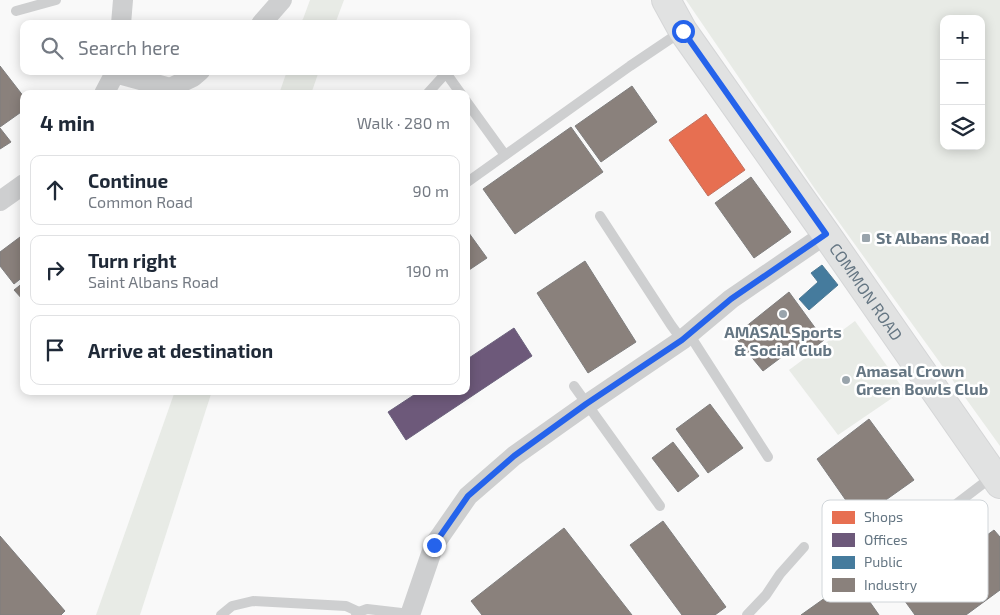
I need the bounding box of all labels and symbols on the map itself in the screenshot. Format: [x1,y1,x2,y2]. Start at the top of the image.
route start [672,20,695,43]
place label: St Albans Road [876,228,989,247]
marker: St Albans Road [860,232,872,244]
street label: COMMON ROAD [826,239,907,344]
marker: AMASAL Sports & Social Club [777,308,789,320]
place label: AMASAL Sports & Social Club [724,322,842,359]
place label: Amasal Crown Green Bowls Club [856,361,988,398]
marker: Amasal Crown Green Bowls Club [840,374,852,386]
legend [822,500,988,602]
text: Shops [864,508,903,525]
text: Offices [864,531,908,548]
route end [423,534,446,557]
text: Public [864,553,903,570]
text: Industry [864,576,918,593]

